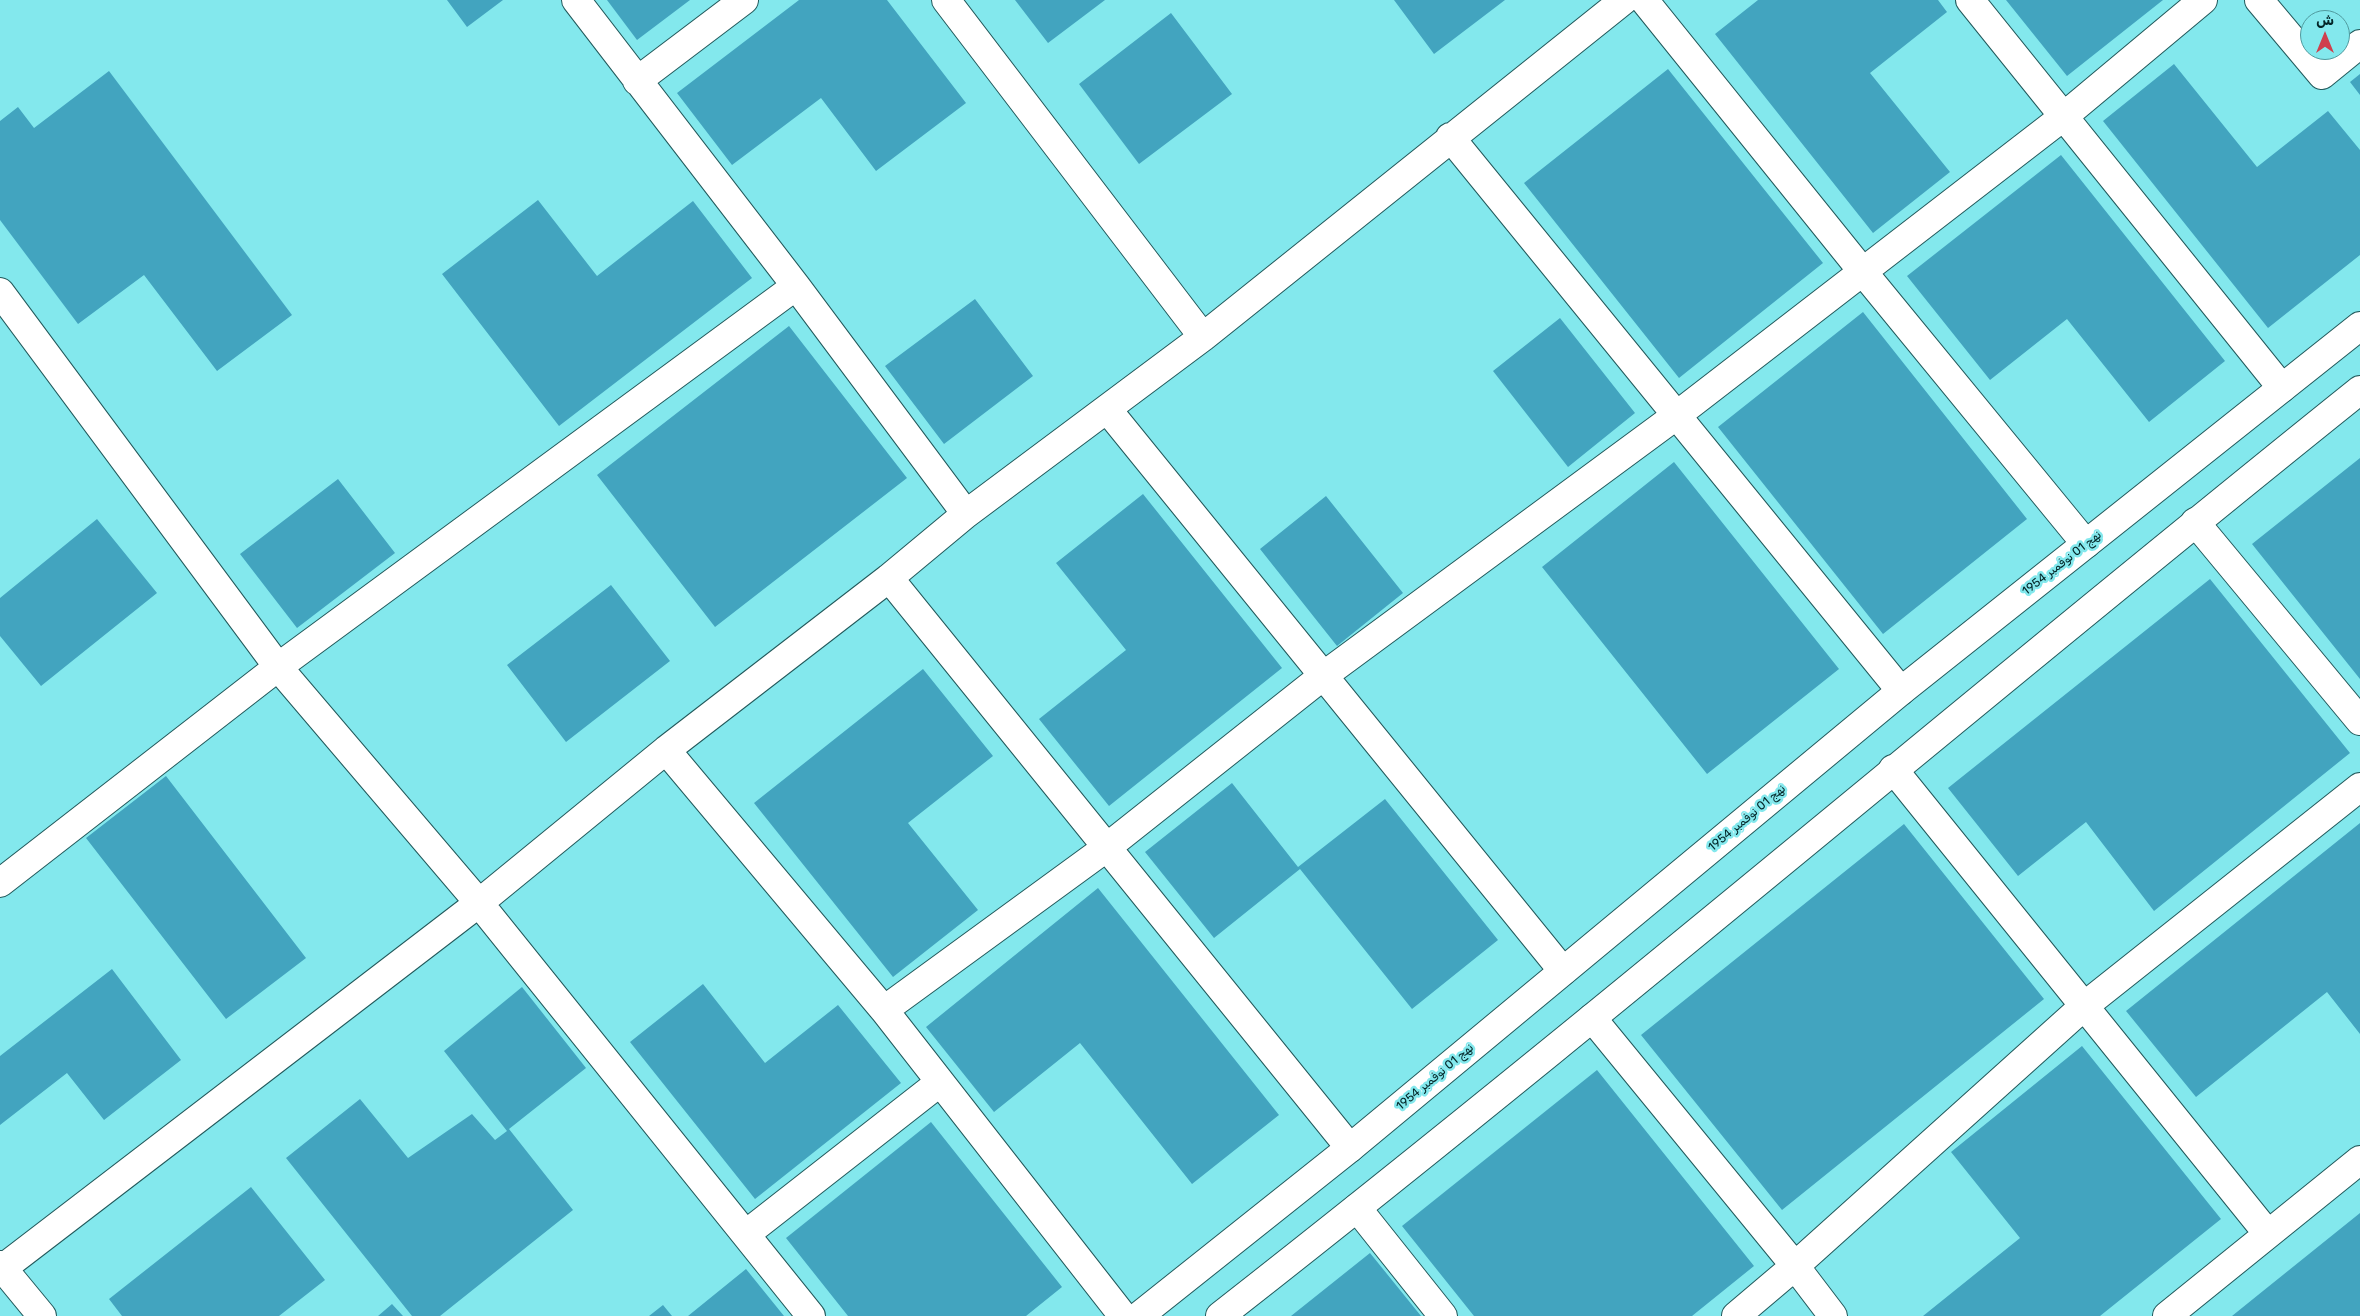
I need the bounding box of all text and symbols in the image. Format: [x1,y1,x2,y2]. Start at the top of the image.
north arrow [2300,10,2350,60]
text: ش [2316,12,2334,29]
street label: نهج 01 نوفمبر 1954 [2020,528,2104,598]
street label: نهج 01 نوفمبر 1954 [1705,781,1789,855]
street label: نهج 01 نوفمبر 1954 [1393,1040,1477,1114]

